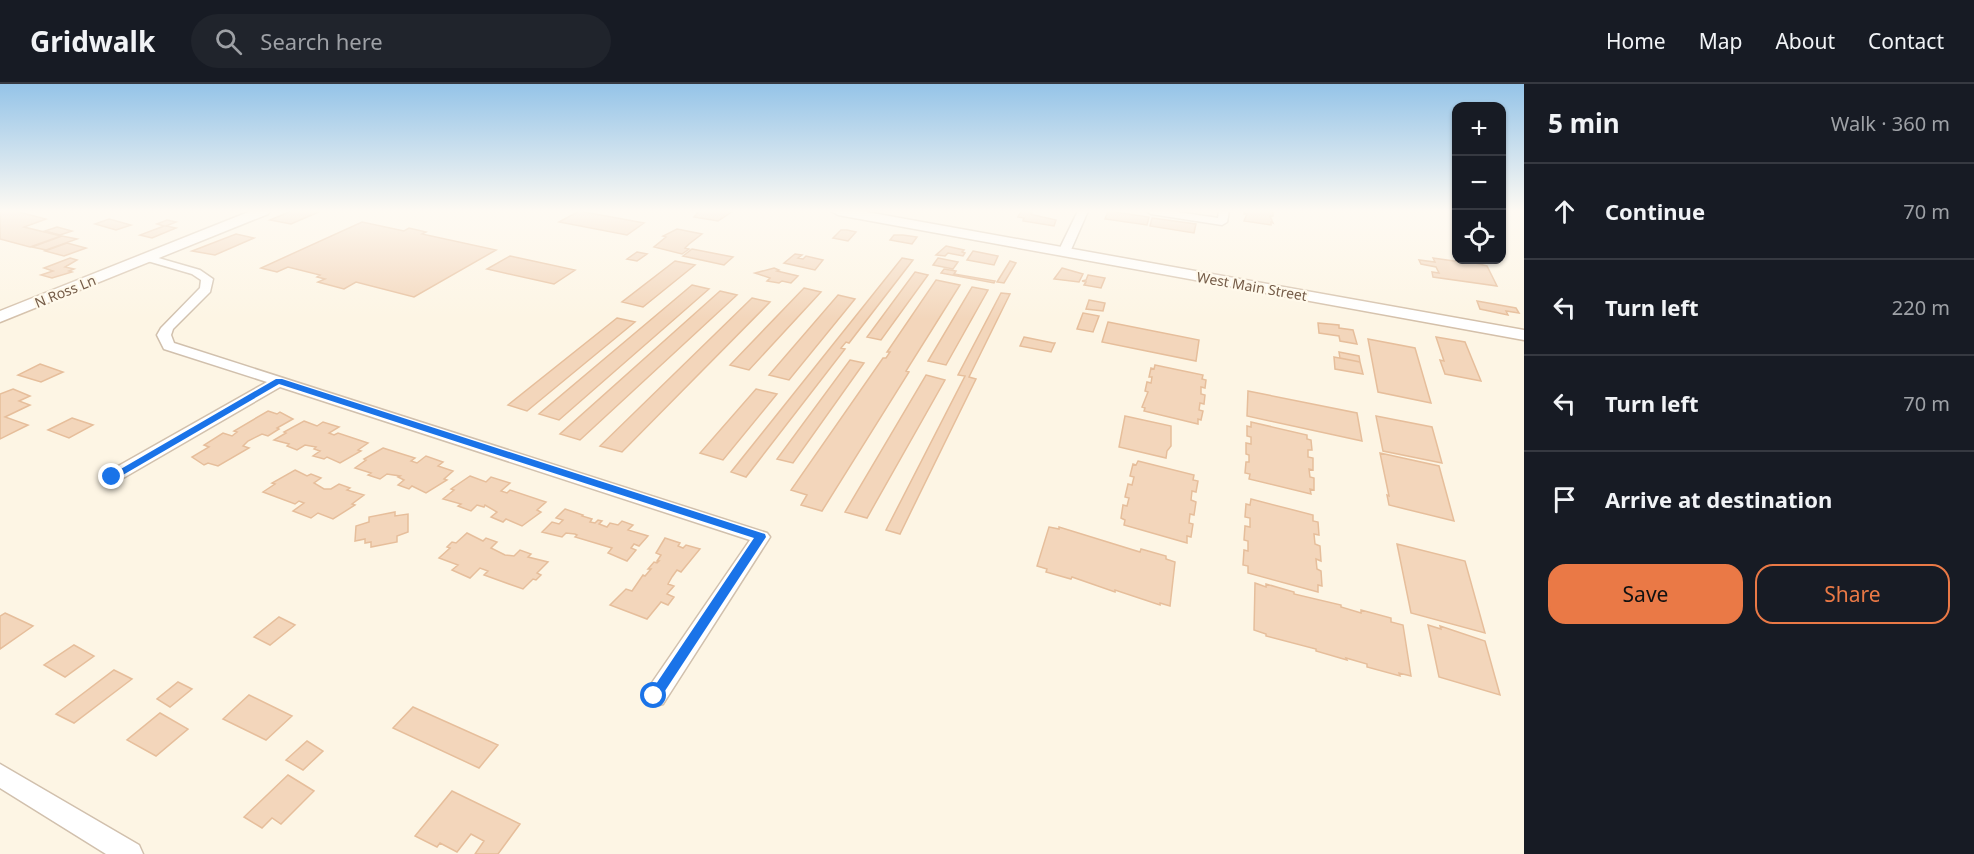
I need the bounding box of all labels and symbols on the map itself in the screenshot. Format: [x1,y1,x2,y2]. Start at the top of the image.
street label: West Main Street [1195,267,1309,305]
street label: N Ross Ln [32,270,98,312]
route end [98,463,124,489]
route start [640,682,666,708]

